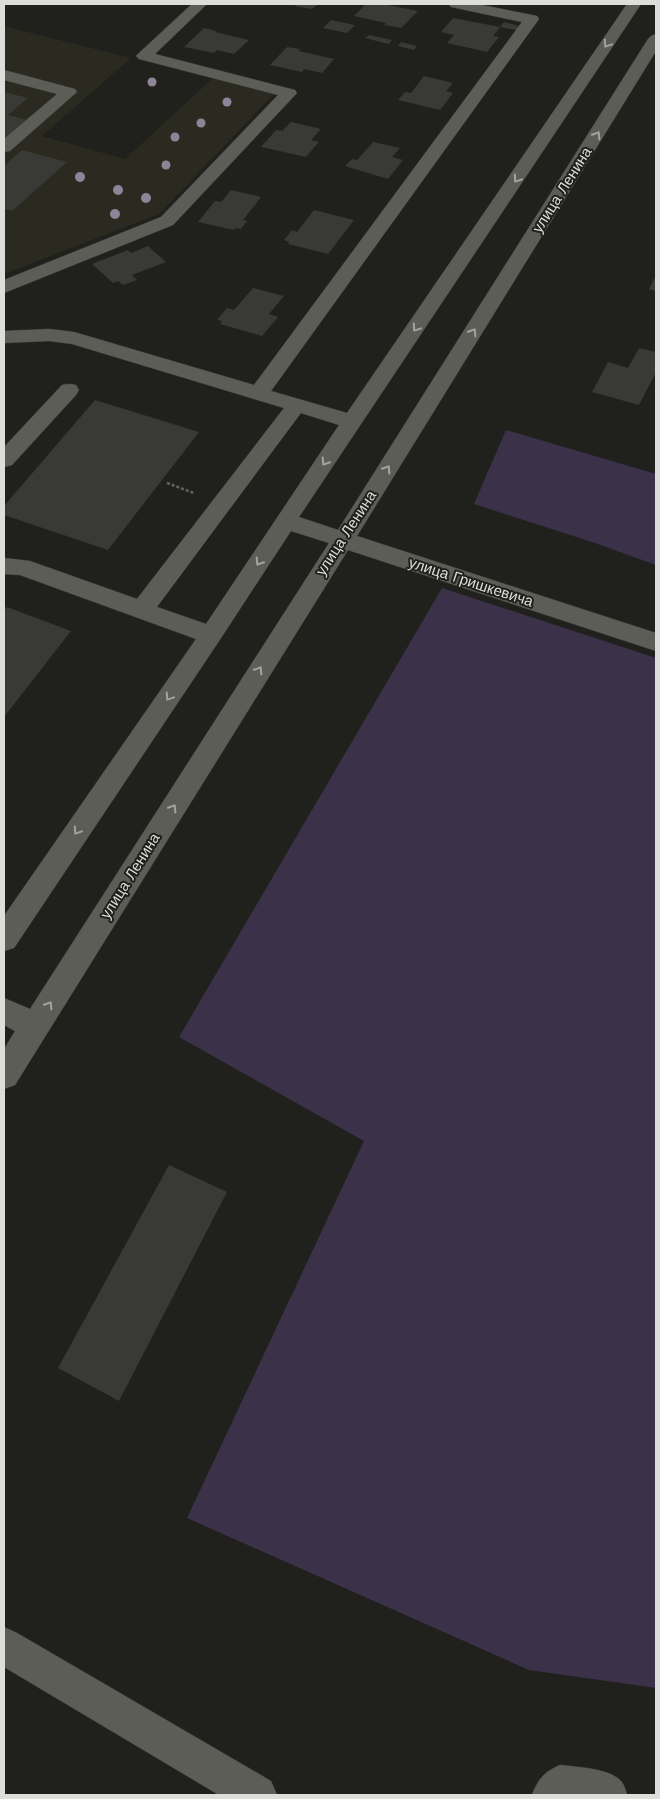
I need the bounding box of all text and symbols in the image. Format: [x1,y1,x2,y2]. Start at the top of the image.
one-way arrow [604,39,613,48]
one-way arrow [590,131,600,140]
street label: улица Ленина [528,143,596,236]
one-way arrow [514,174,523,183]
one-way arrow [413,323,422,332]
one-way arrow [467,328,477,337]
one-way arrow [322,456,331,465]
one-way arrow [381,466,390,475]
street label: улица Ленина [312,487,381,579]
street label: улица Гришкевича [406,553,536,611]
one-way arrow [256,556,265,566]
one-way arrow [253,667,262,676]
one-way arrow [166,691,175,701]
one-way arrow [166,804,176,813]
one-way arrow [74,825,83,835]
street label: улица Ленина [96,829,164,922]
one-way arrow [42,1001,52,1010]

